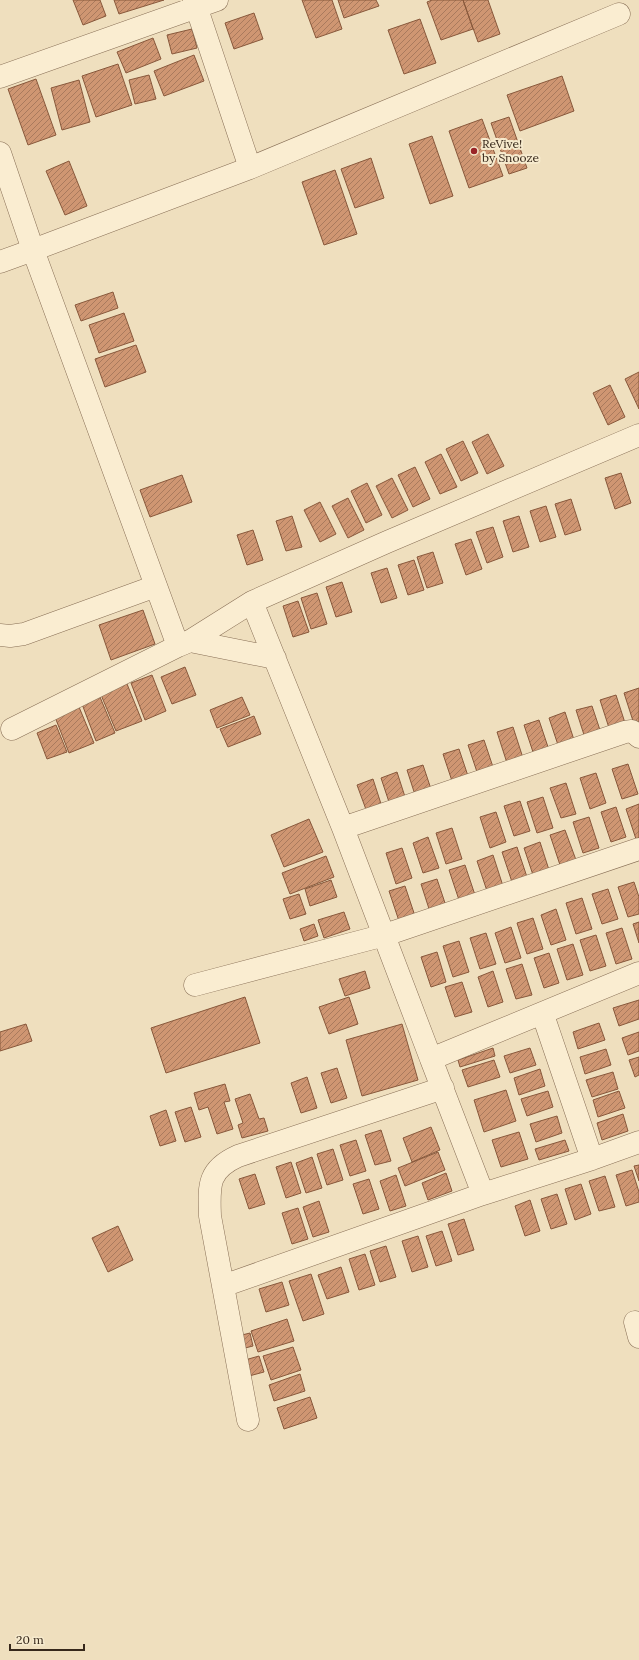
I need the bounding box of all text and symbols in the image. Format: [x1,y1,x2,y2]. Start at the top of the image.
place label: ReVive! by Snooze [482,136,539,165]
marker: ReVive! by Snooze [469,146,479,156]
scale bar [10,1626,84,1652]
text: 20 m [16,1632,44,1647]

